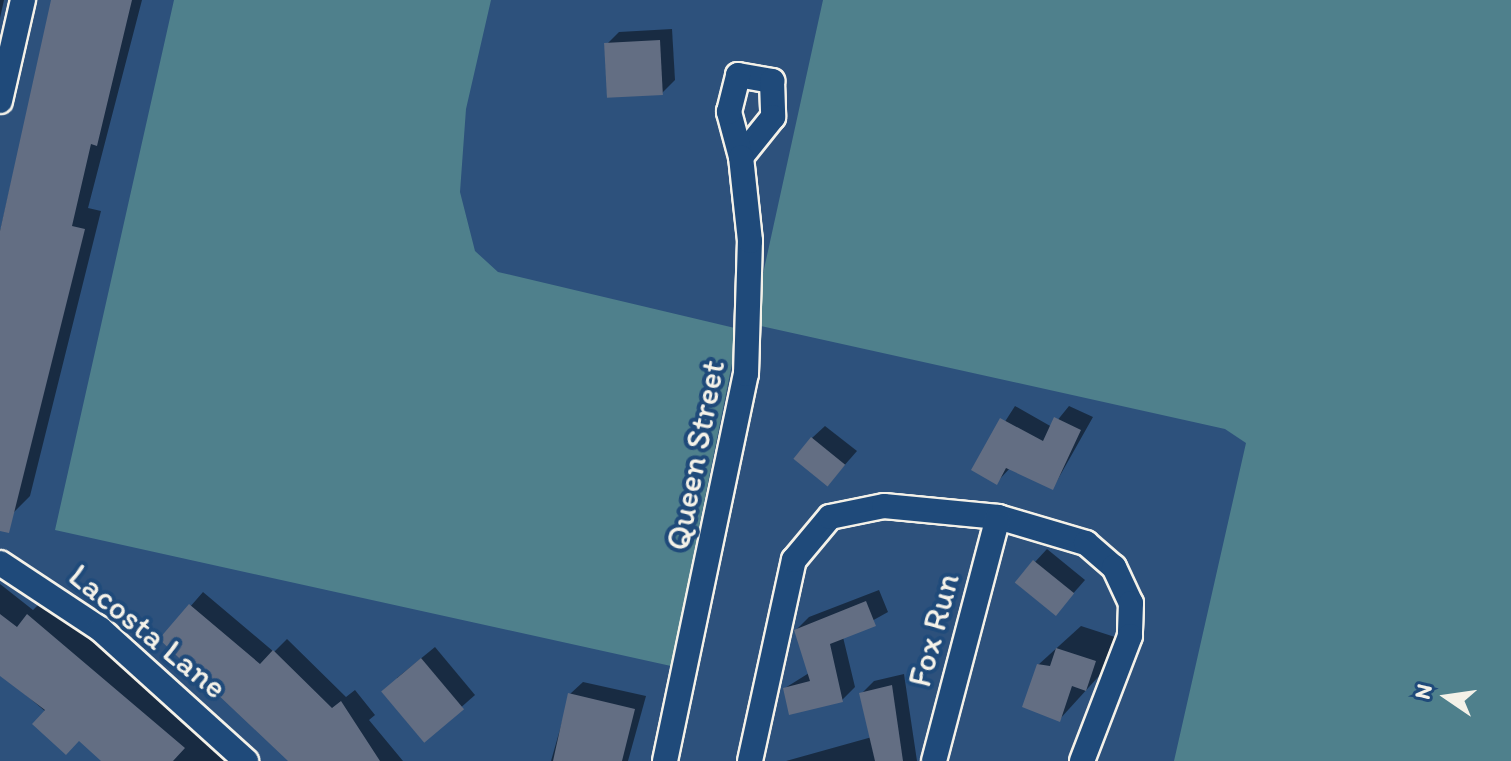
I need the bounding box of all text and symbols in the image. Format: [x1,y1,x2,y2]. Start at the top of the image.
street label: Queen Street [657,357,733,553]
street label: Lacosta Lane [61,555,235,707]
street label: Fox Run [898,568,968,692]
north arrow [1407,657,1487,737]
text: N [1408,681,1438,702]

